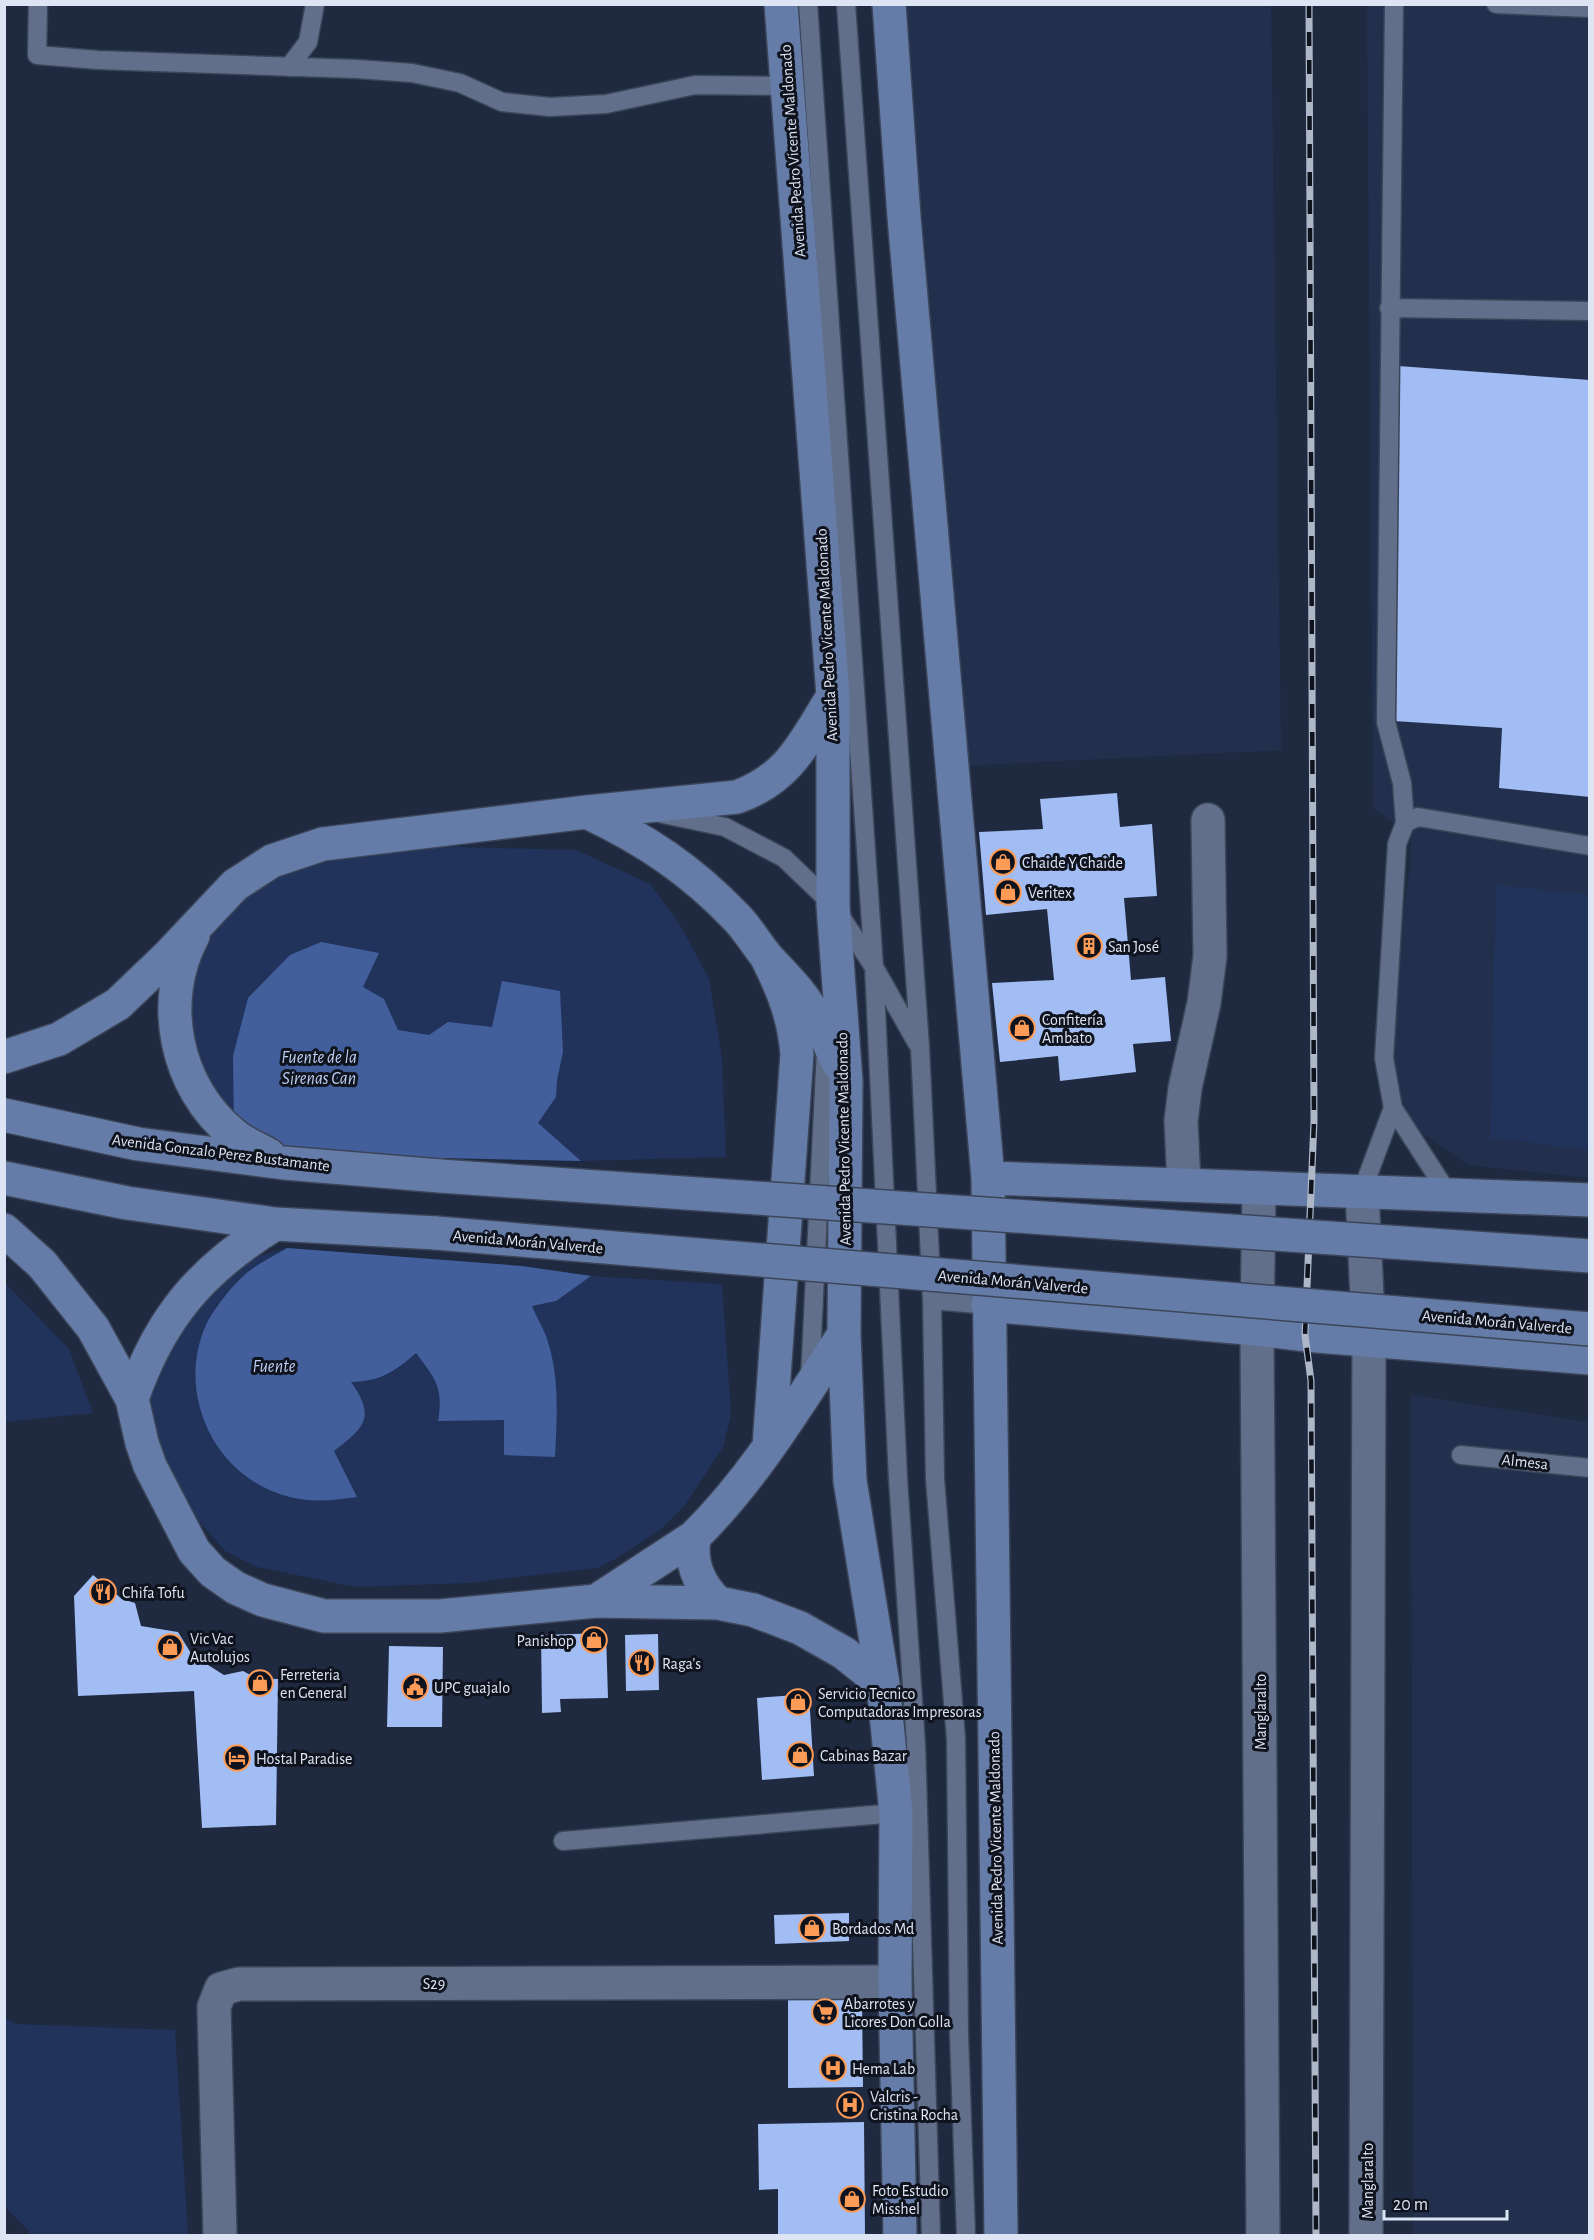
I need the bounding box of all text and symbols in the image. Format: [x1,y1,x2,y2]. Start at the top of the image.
street label: Avenida Pedro Vicente Maldonado [778,44,808,258]
street label: Avenida Pedro Vicente Maldonado [813,528,841,742]
shop icon: Chaide Y Chaide [988,847,1018,877]
place label: Chaide Y Chaide [1022,855,1123,871]
shop icon: Veritex [993,877,1023,907]
place label: Veritex [1028,885,1072,901]
building icon: San José [1074,931,1104,961]
place label: San José [1108,939,1159,955]
place label: Confitería Ambato [1042,1012,1103,1046]
shop icon: Confitería Ambato [1007,1013,1037,1043]
street label: Avenida Pedro Vicente Maldonado [834,1032,854,1246]
water label: Fuente de la Sirenas Can [281,1049,357,1088]
street label: Avenida Gonzalo Perez Bustamante [111,1132,331,1174]
street label: Avenida Morán Valverde [452,1227,604,1257]
street label: Avenida Morán Valverde [937,1267,1089,1297]
street label: Avenida Morán Valverde [1421,1307,1573,1337]
water label: Fuente [252,1358,296,1376]
street label: Almesa [1501,1452,1549,1472]
restaurant icon: Chifa Tofu [88,1577,118,1607]
place label: Chifa Tofu [122,1585,185,1601]
shop icon: Panishop [579,1625,609,1655]
place label: Vic Vac Autolujos [190,1631,250,1666]
shop icon: Vic Vac Autolujos [155,1632,185,1662]
place label: Panishop [516,1633,574,1649]
restaurant icon: Raga's [627,1648,657,1678]
place label: Raga's [662,1656,701,1672]
place label: Ferreteria en General [280,1667,347,1701]
shop icon: Ferreteria en General [245,1668,275,1698]
public building icon: UPC guajalo [400,1672,430,1702]
street label: Manglaralto [1253,1674,1269,1750]
place label: UPC guajalo [434,1680,510,1697]
place label: Servicio Tecnico Computadoras Impresoras [818,1686,982,1720]
shop icon: Servicio Tecnico Computadoras Impresoras [783,1687,813,1717]
street label: Avenida Pedro Vicente Maldonado [986,1731,1006,1945]
shop icon: Cabinas Bazar [785,1740,815,1770]
hotel icon: Hostal Paradise [222,1743,252,1773]
place label: Cabinas Bazar [820,1748,908,1764]
place label: Hostal Paradise [256,1751,352,1767]
shop icon: Bordados Md [797,1913,827,1943]
place label: Bordados Md [832,1921,914,1937]
street label: S29 [423,1976,445,1992]
place label: Abarrotes y Licores Don Golla [844,1996,951,2030]
supermarket icon: Abarrotes y Licores Don Golla [810,1997,840,2027]
hospital icon: Hema Lab [818,2053,848,2083]
place label: Hema Lab [852,2061,915,2077]
place label: Valcris - Cristina Rocha [870,2089,958,2123]
hospital icon: Valcris - Cristina Rocha [835,2090,865,2120]
street label: Manglaralto [1360,2143,1376,2219]
place label: Foto Estudio Misshel [872,2183,949,2217]
scale bar [1384,2183,1507,2221]
shop icon: Foto Estudio Misshel [837,2184,867,2214]
text: 20 m [1393,2196,1428,2214]

